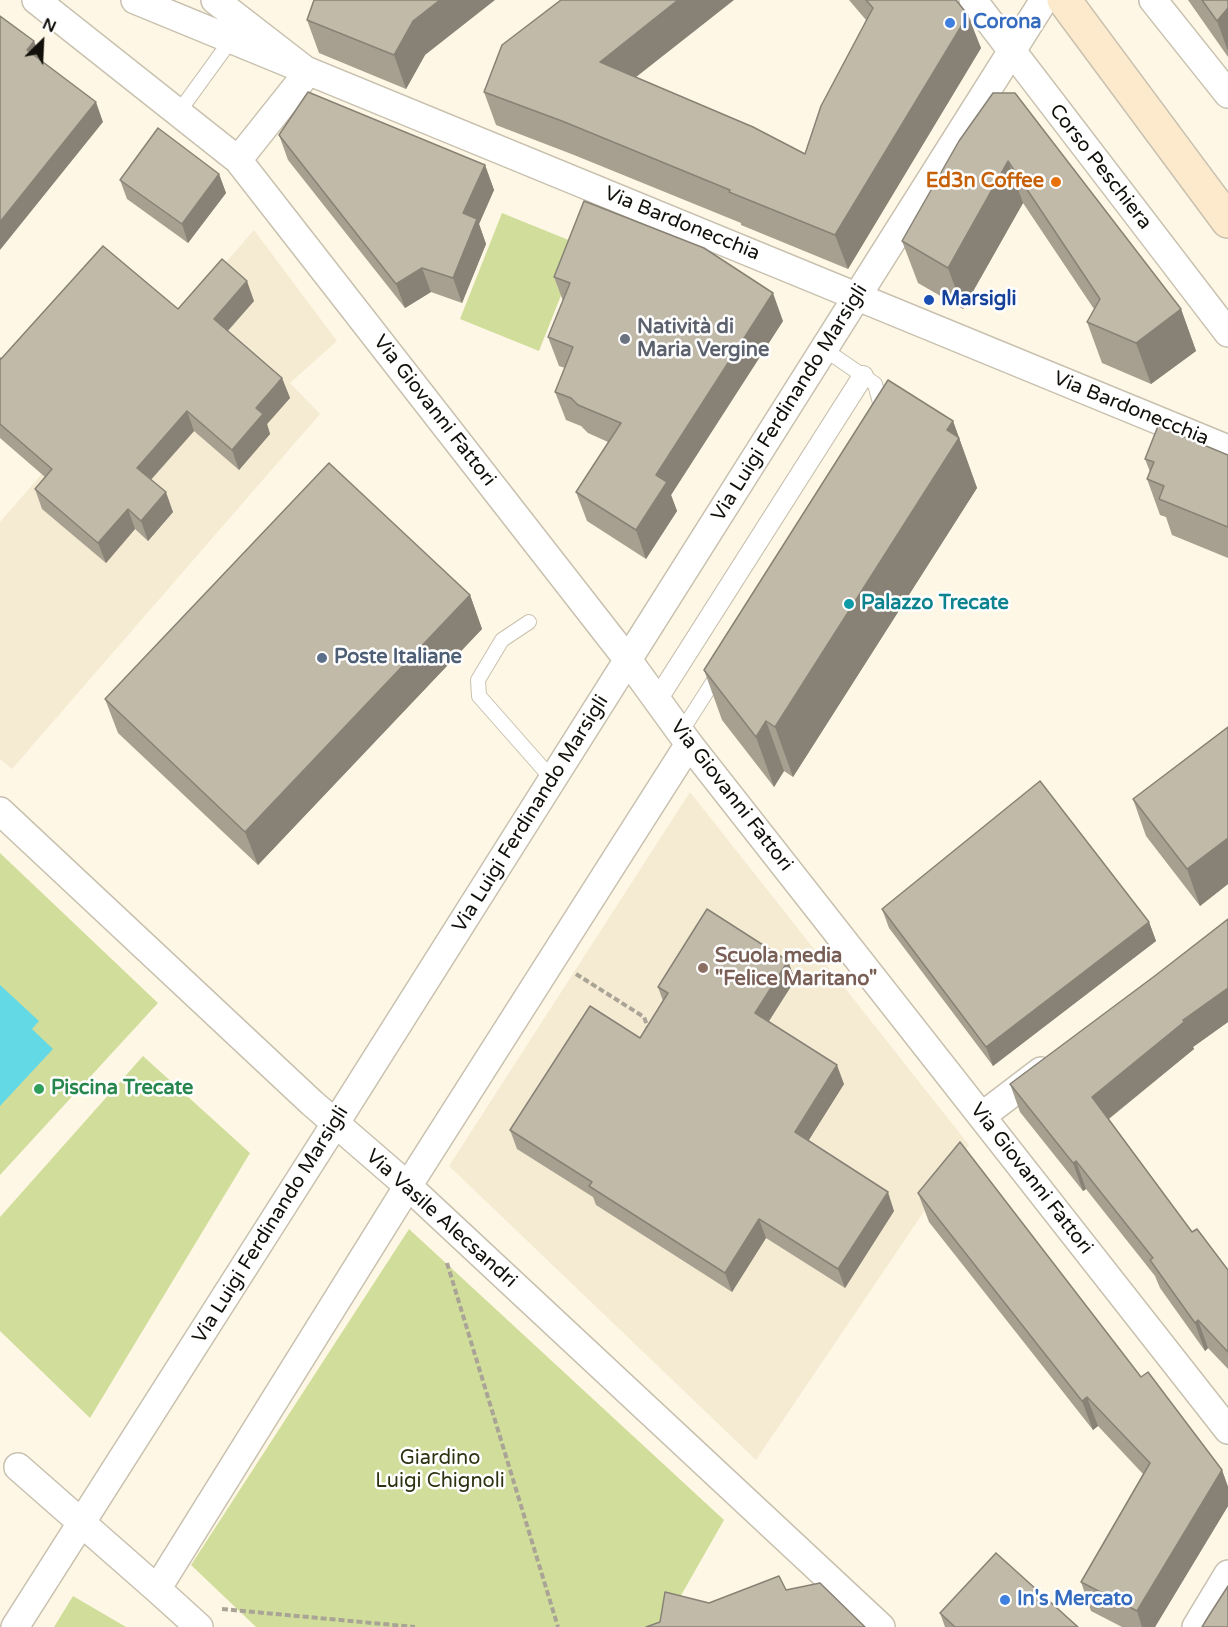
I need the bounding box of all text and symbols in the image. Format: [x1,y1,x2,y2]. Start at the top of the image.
place label: I Corona [962,11,1042,35]
north arrow [12,12,72,72]
text: N [39,14,59,37]
marker: I Corona [943,16,957,30]
street label: Corso Peschiera [1044,100,1156,234]
place label: Ed3n Coffee [926,170,1044,194]
marker: Ed3n Coffee [1049,175,1063,189]
street label: Via Bardonecchia [601,182,763,266]
street label: Via Luigi Ferdinando Marsigli [707,280,873,526]
place label: Marsigli [941,288,1016,312]
marker: Marsigli [922,293,936,307]
place label: Natività di Maria Vergine [637,316,769,363]
street label: Via Giovanni Fattori [368,331,500,491]
marker: Natività di Maria Vergine [618,332,632,346]
street label: Via Bardonecchia [1050,367,1212,451]
place label: Palazzo Trecate [861,592,1009,616]
marker: Palazzo Trecate [842,597,856,611]
place label: Poste Italiane [334,646,462,670]
marker: Poste Italiane [315,651,329,665]
street label: Via Luigi Ferdinando Marsigli [448,691,614,937]
street label: Via Giovanni Fattori [665,716,797,876]
place label: Scuola media "Felice Maritano" [715,945,877,992]
marker: Scuola media "Felice Maritano" [696,961,710,975]
place label: Piscina Trecate [51,1077,193,1101]
marker: Piscina Trecate [32,1082,46,1096]
street label: Via Giovanni Fattori [965,1099,1097,1259]
street label: Via Luigi Ferdinando Marsigli [188,1102,354,1348]
street label: Via Vasile Alecsandri [360,1145,522,1293]
park label: Giardino Luigi Chignoli [375,1447,505,1494]
place label: In's Mercato [1017,1588,1133,1612]
marker: In's Mercato [998,1593,1012,1607]

